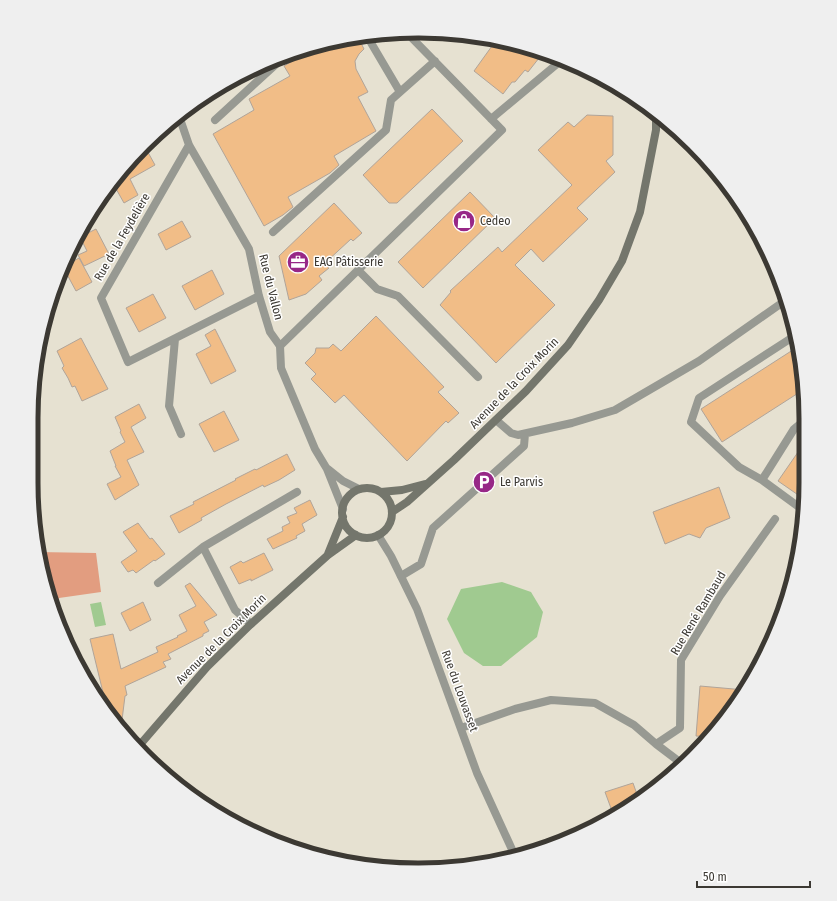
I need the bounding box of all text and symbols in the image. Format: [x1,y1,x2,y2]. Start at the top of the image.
street label: Rue de la Feydelière [91,191,153,283]
shop icon: Cedeo [451,208,477,234]
place label: Cedeo [480,214,510,228]
office icon: EAG Pâtisserie [285,249,311,275]
street label: Rue du Vallon [256,253,286,321]
place label: EAG Pâtisserie [314,255,383,269]
street label: Avenue de la Croix Morin [467,334,561,432]
parking icon: Le Parvis [471,469,497,495]
place label: Le Parvis [500,475,543,489]
street label: Rue René Rambaud [667,569,729,657]
street label: Avenue de la Croix Morin [173,591,269,687]
street label: Rue du Louvasset [439,648,481,734]
scale bar [697,863,810,889]
text: 50 m [703,870,727,884]

